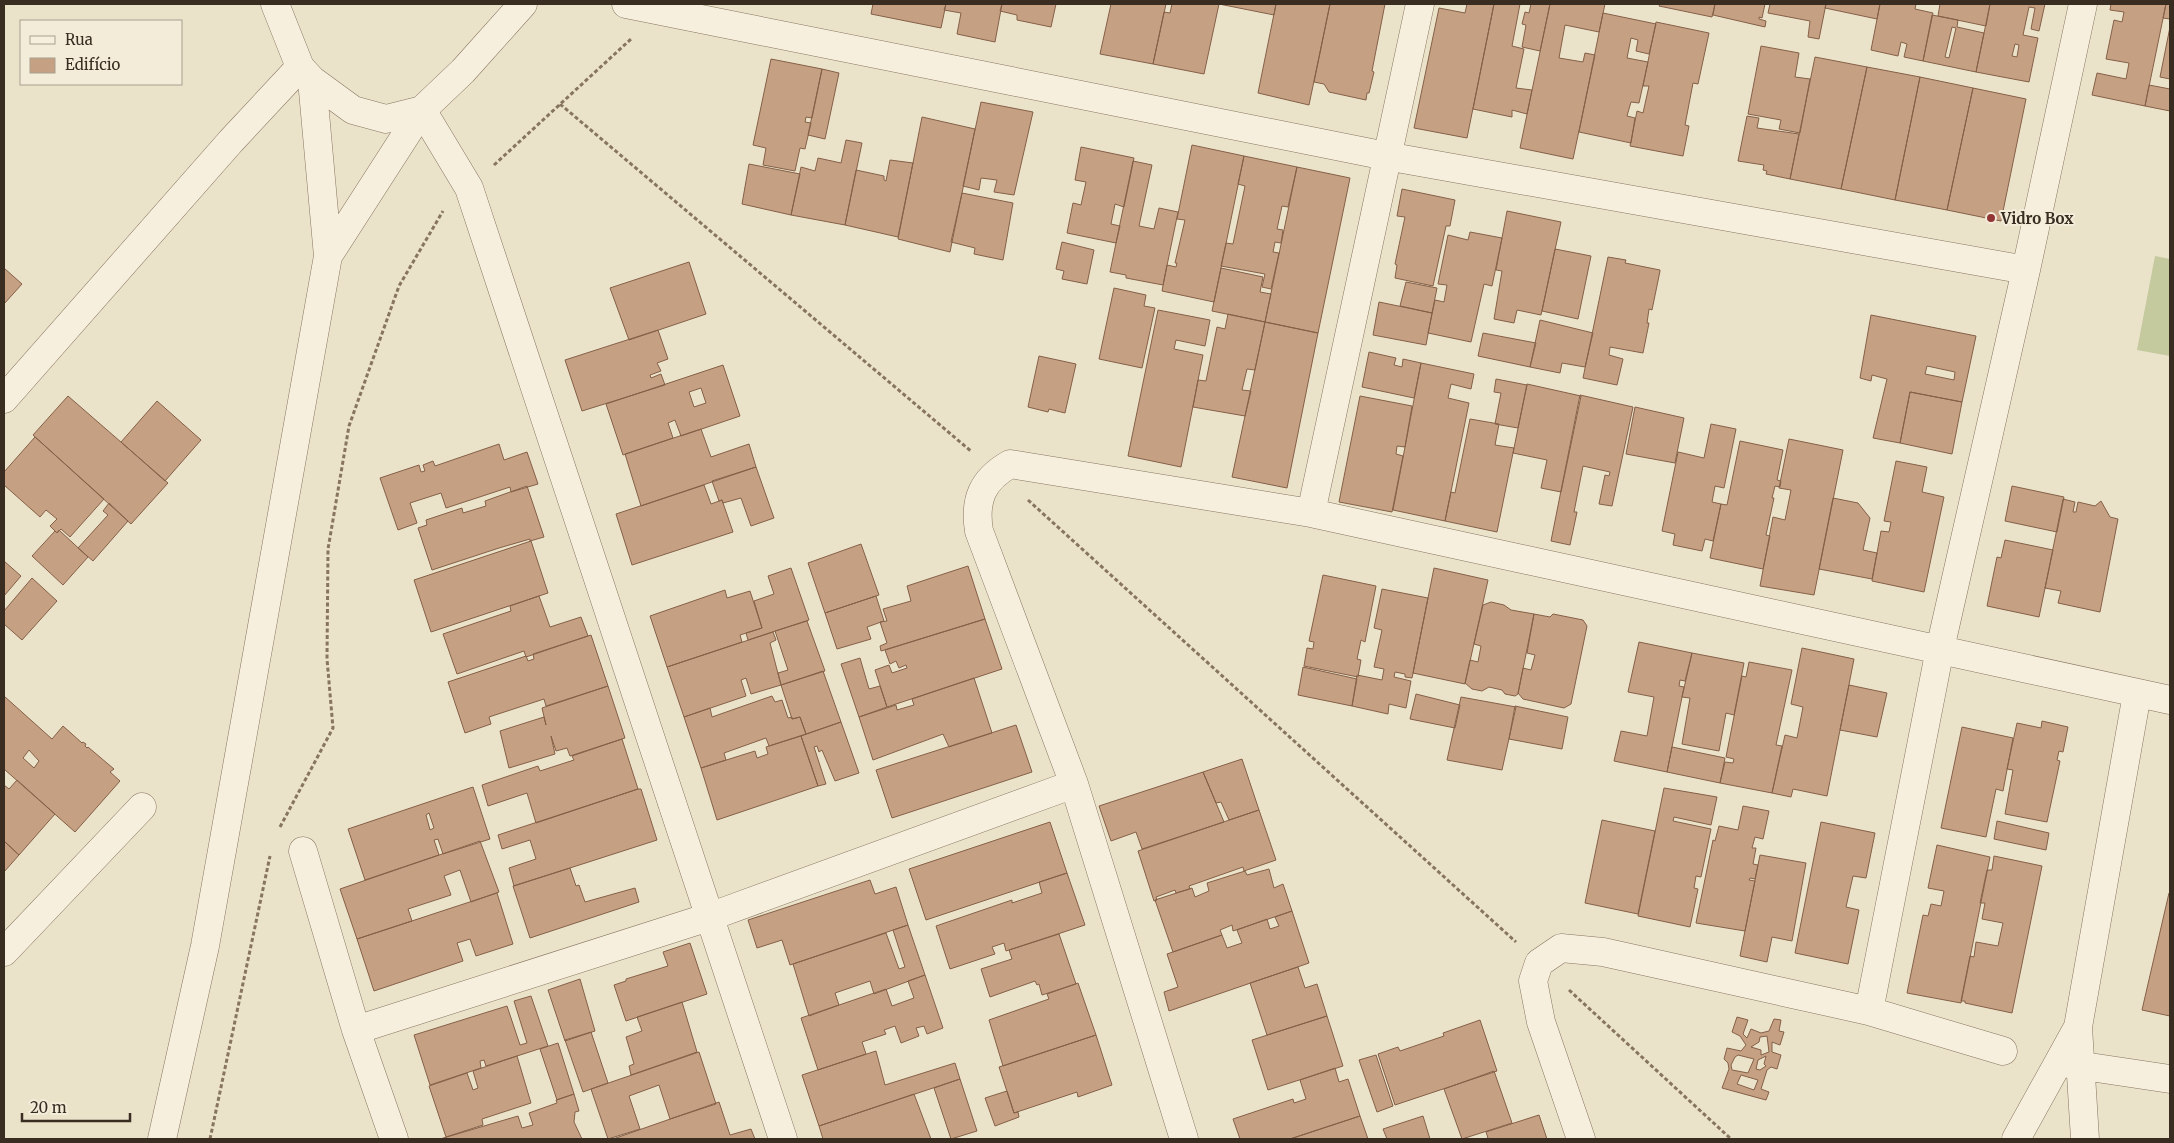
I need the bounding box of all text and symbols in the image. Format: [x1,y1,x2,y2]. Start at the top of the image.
legend [20,20,182,85]
text: Rua [65,30,93,49]
text: Edifício [65,55,121,74]
place label: Vidro Box [2000,209,2074,228]
marker: Vidro Box [1985,212,1997,224]
scale bar [22,1090,130,1122]
text: 20 m [30,1098,67,1117]

